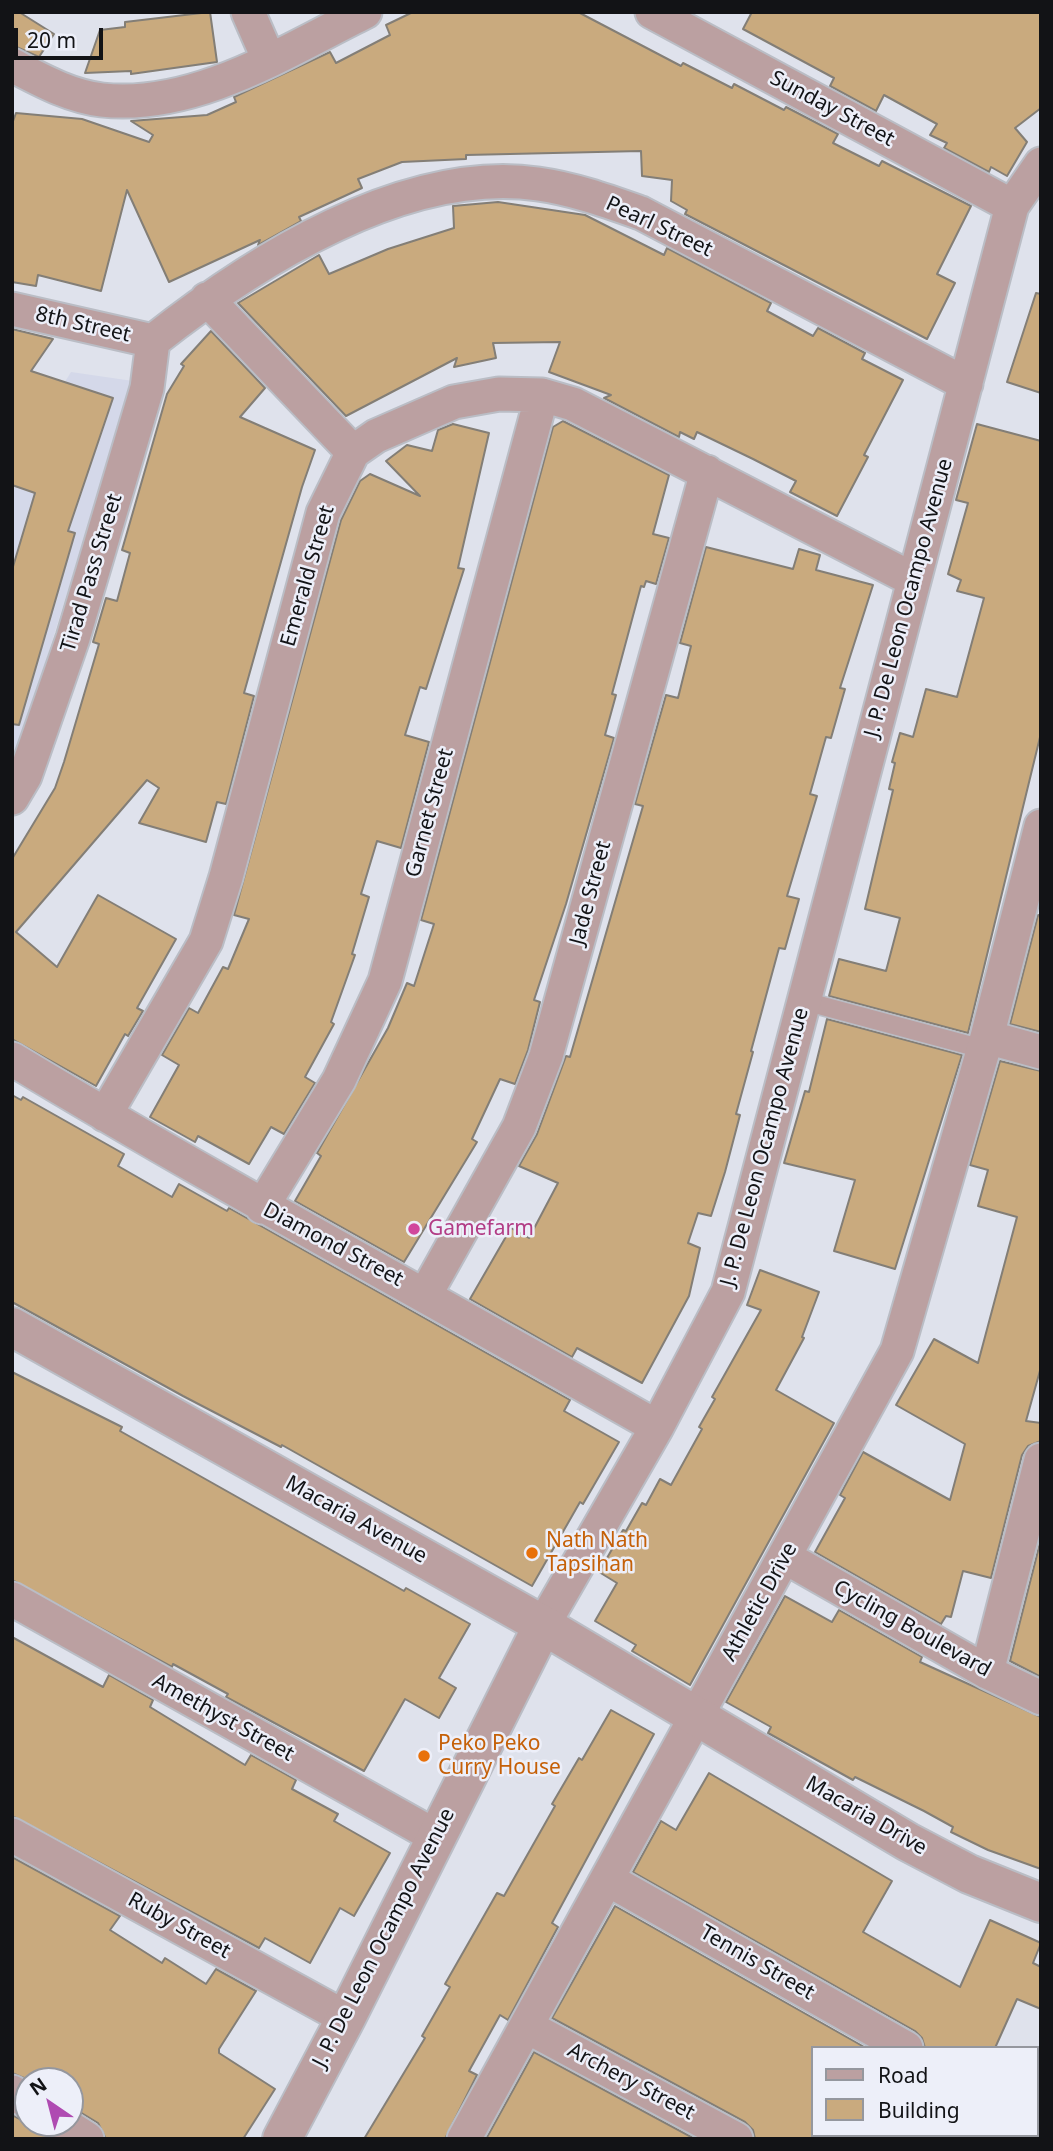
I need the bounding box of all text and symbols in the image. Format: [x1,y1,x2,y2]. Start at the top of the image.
scale bar [18,14,107,58]
text: 20 m [27,26,76,54]
street label: Sunday Street [766,66,898,152]
street label: Pearl Street [602,191,716,263]
street label: 8th Street [33,302,133,348]
street label: J. P. De Leon Ocampo Avenue [860,456,958,740]
street label: Tirad Pass Street [56,491,128,655]
street label: Emerald Street [276,503,340,649]
street label: Garnet Street [401,746,459,880]
street label: Jade Street [565,838,617,948]
street label: J. P. De Leon Ocampo Avenue [716,1005,814,1289]
street label: Diamond Street [259,1198,407,1292]
place label: Gamefarm [428,1216,534,1242]
marker: Gamefarm [406,1221,422,1237]
street label: Macaria Avenue [281,1471,431,1569]
place label: Nath Nath Tapsihan [546,1528,648,1578]
street label: Athletic Drive [717,1538,803,1666]
marker: Nath Nath Tapsihan [524,1545,540,1561]
street label: Cycling Boulevard [829,1575,995,1683]
street label: Amethyst Street [148,1669,298,1767]
place label: Peko Peko Curry House [438,1731,561,1781]
marker: Peko Peko Curry House [416,1748,432,1764]
street label: Macaria Drive [801,1771,931,1861]
street label: J. P. De Leon Ocampo Avenue [308,1804,460,2072]
street label: Ruby Street [123,1888,235,1964]
street label: Tennis Street [695,1920,819,2006]
street label: Archery Street [563,2038,699,2126]
legend [811,2046,1039,2137]
text: Road [878,2061,928,2089]
north arrow [14,2067,84,2137]
text: N [24,2071,52,2102]
text: Building [878,2096,960,2124]

